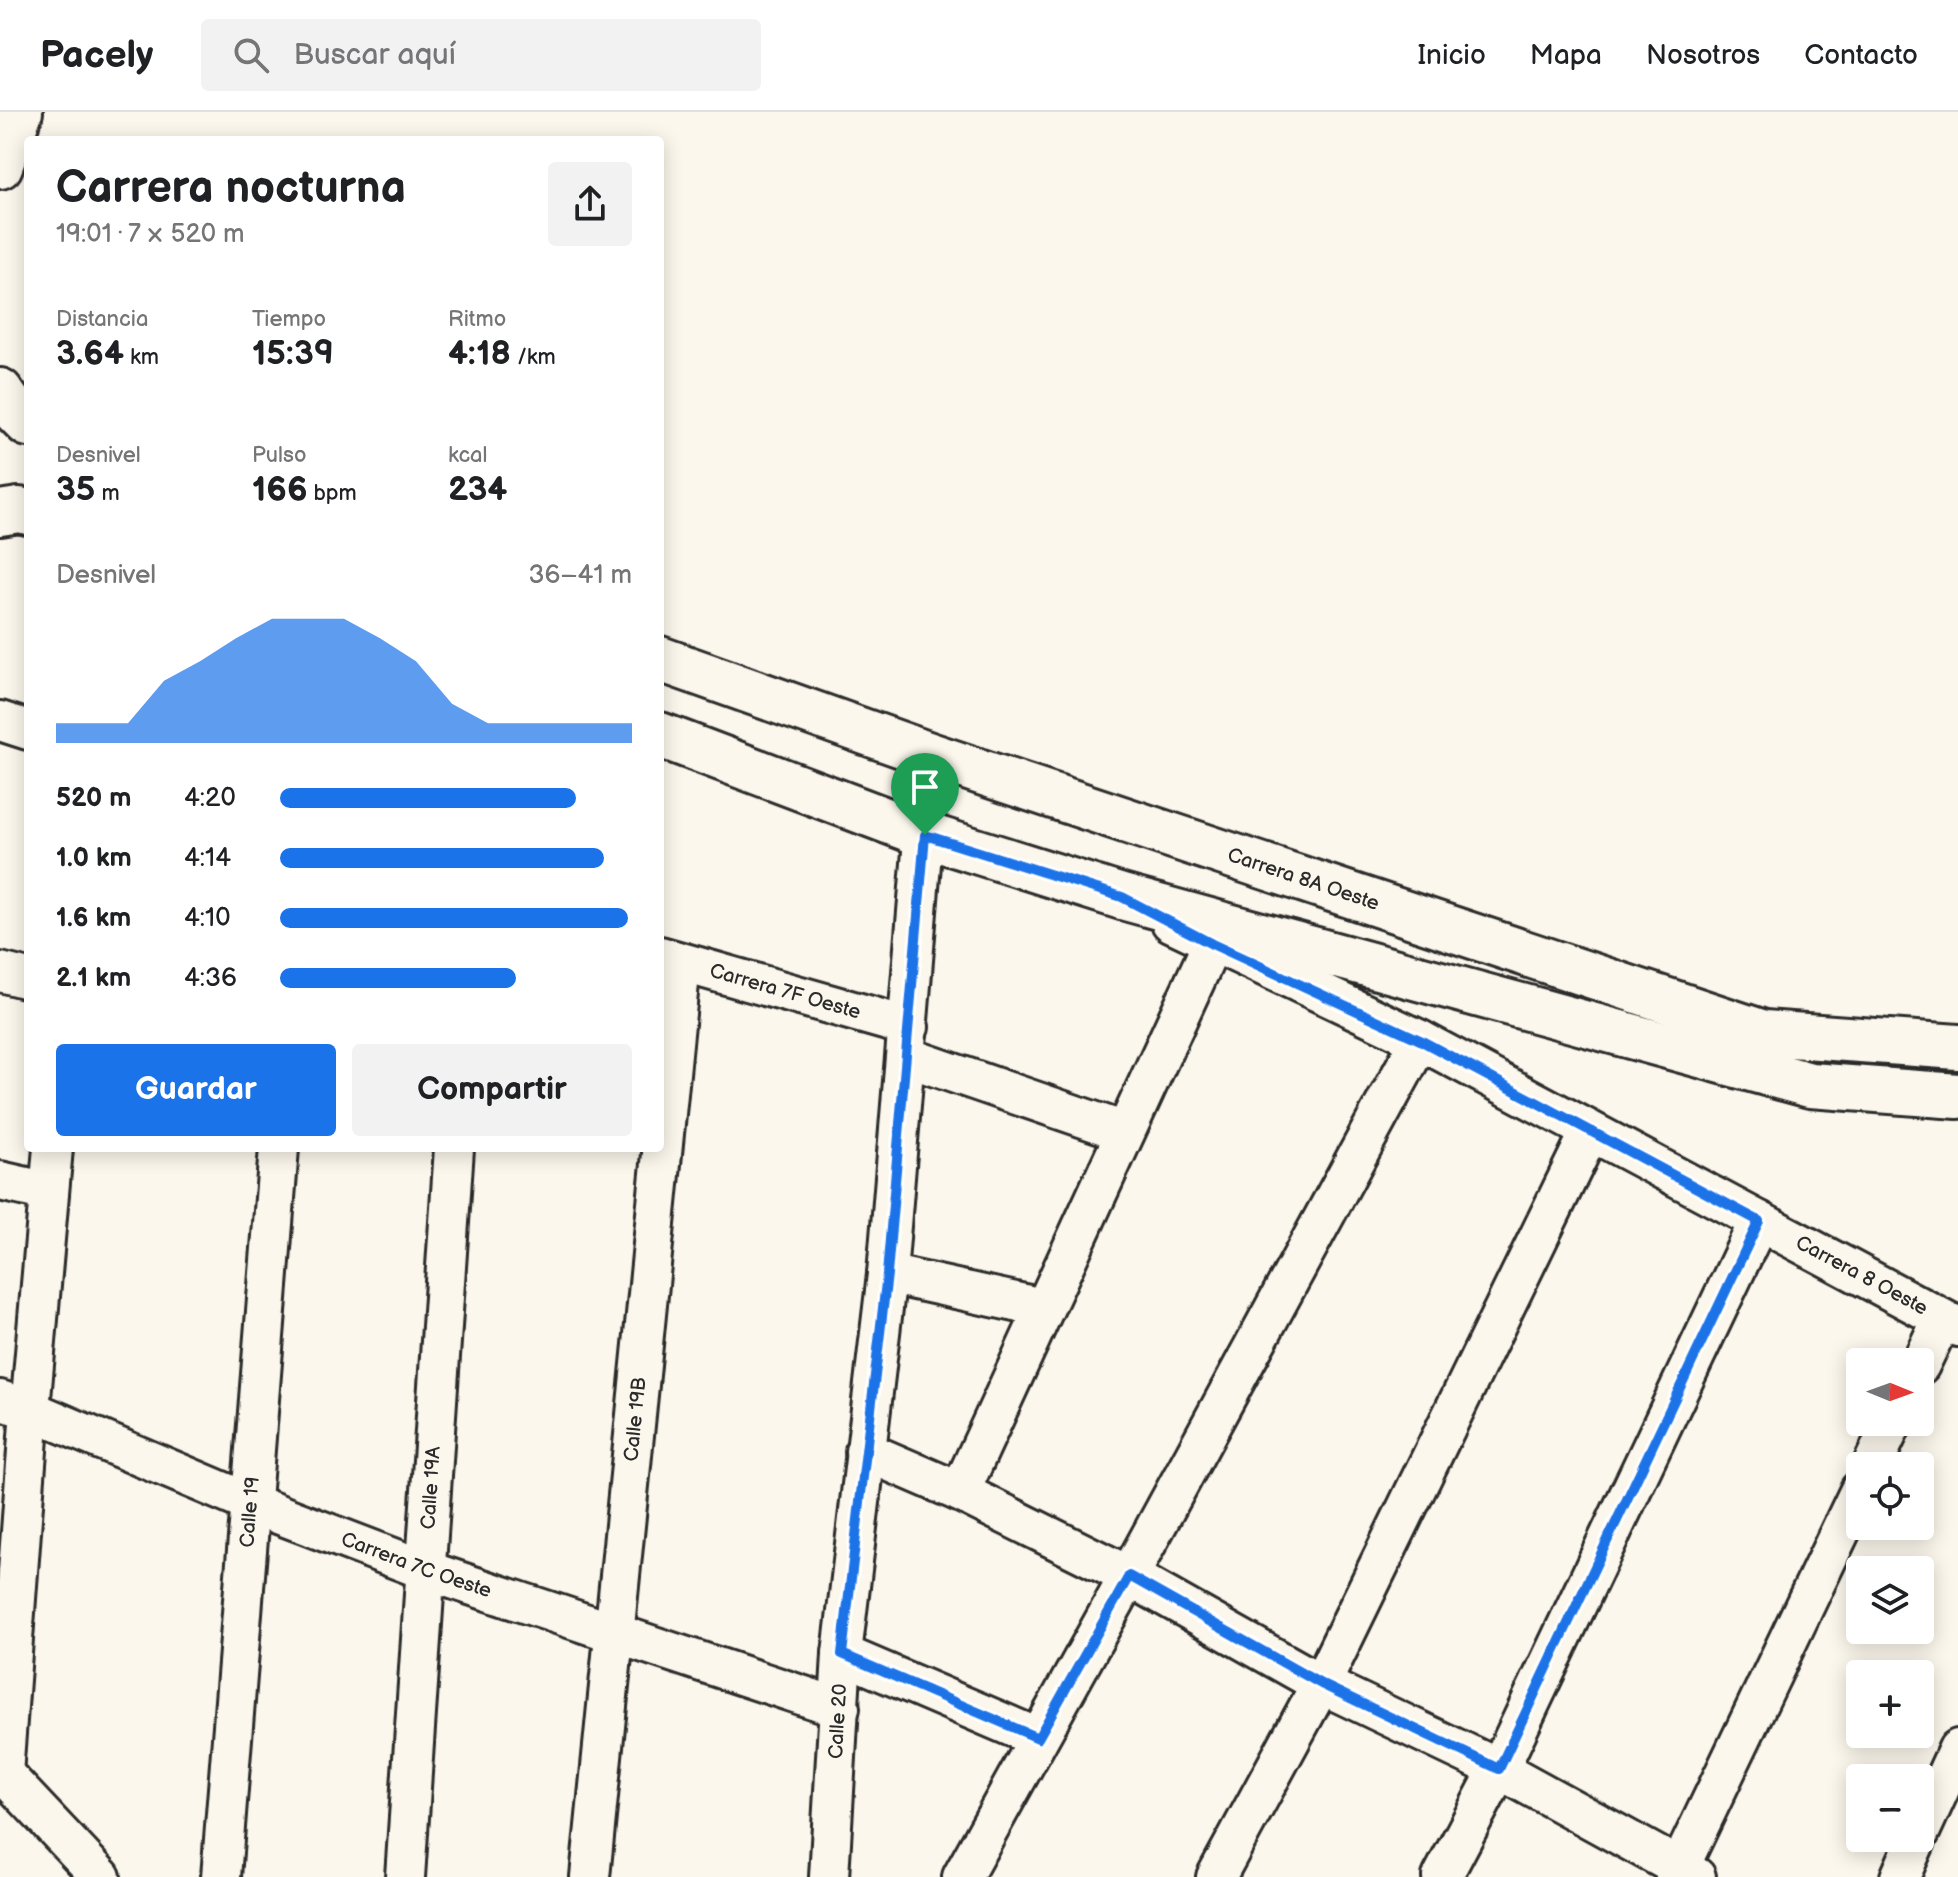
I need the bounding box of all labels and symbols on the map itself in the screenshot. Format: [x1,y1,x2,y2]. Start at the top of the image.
pin [891,753,959,835]
street label: Carrera 8A Oeste [1224,843,1382,916]
street label: Carrera 7F Oeste [707,959,863,1025]
street label: Carrera 8 Oeste [1791,1231,1932,1321]
north arrow [1846,1348,1934,1436]
street label: Calle 19B [619,1376,652,1463]
street label: Calle 19A [416,1445,446,1530]
street label: Calle 19 [235,1476,265,1548]
street label: Carrera 7C Oeste [338,1527,495,1603]
street label: Calle 20 [824,1683,852,1760]

